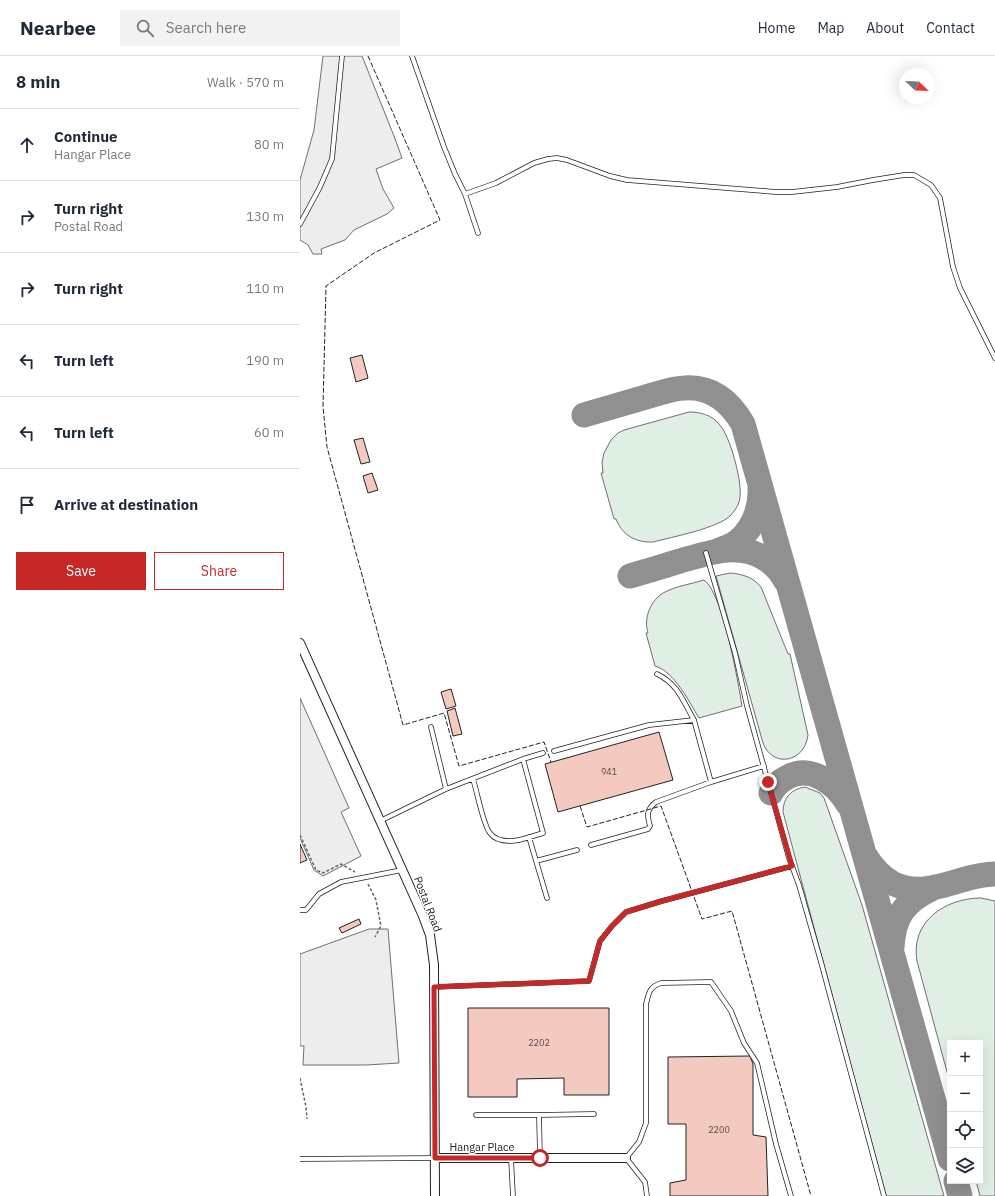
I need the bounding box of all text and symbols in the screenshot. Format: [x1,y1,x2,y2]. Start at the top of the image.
search box [120,10,400,46]
text: Nearbee [20,16,96,40]
icon: search [134,17,156,39]
text: Search here [166,18,246,37]
text: Home [758,19,795,37]
text: Map [817,19,844,37]
text: About [866,19,904,37]
text: Contact [926,19,975,37]
north arrow [899,68,935,104]
text: 8 min [16,71,60,93]
text: Walk · 570 m [207,74,284,91]
text: Continue [54,127,118,146]
icon: ahead [16,134,38,156]
text: 80 m [254,136,284,153]
text: Hangar Place [54,146,131,163]
text: Turn right [54,199,123,218]
icon: right [16,206,38,228]
text: 130 m [246,208,284,225]
text: Postal Road [54,218,123,235]
icon: right [16,278,38,300]
text: Turn right [54,279,123,298]
text: 110 m [246,280,284,297]
icon: left [16,350,38,372]
text: Turn left [54,351,114,370]
text: 190 m [246,352,284,369]
icon: left [16,422,38,444]
text: Turn left [54,423,114,442]
text: 60 m [254,424,284,441]
icon: arrive [16,494,38,516]
text: Arrive at destination [54,495,198,514]
button: Save [16,552,146,590]
button: Share [154,552,284,590]
house number: 941 [601,766,617,777]
route end [759,773,777,791]
street label: Postal Road [411,874,445,934]
house number: 2202 [528,1037,550,1048]
map controls [947,1040,983,1184]
button: + [947,1040,983,1076]
button: − [947,1076,983,1112]
button: locate [947,1112,983,1148]
house number: 2200 [708,1124,730,1135]
street label: Hangar Place [449,1140,515,1154]
button: layers [947,1148,983,1184]
route start [531,1149,549,1167]

